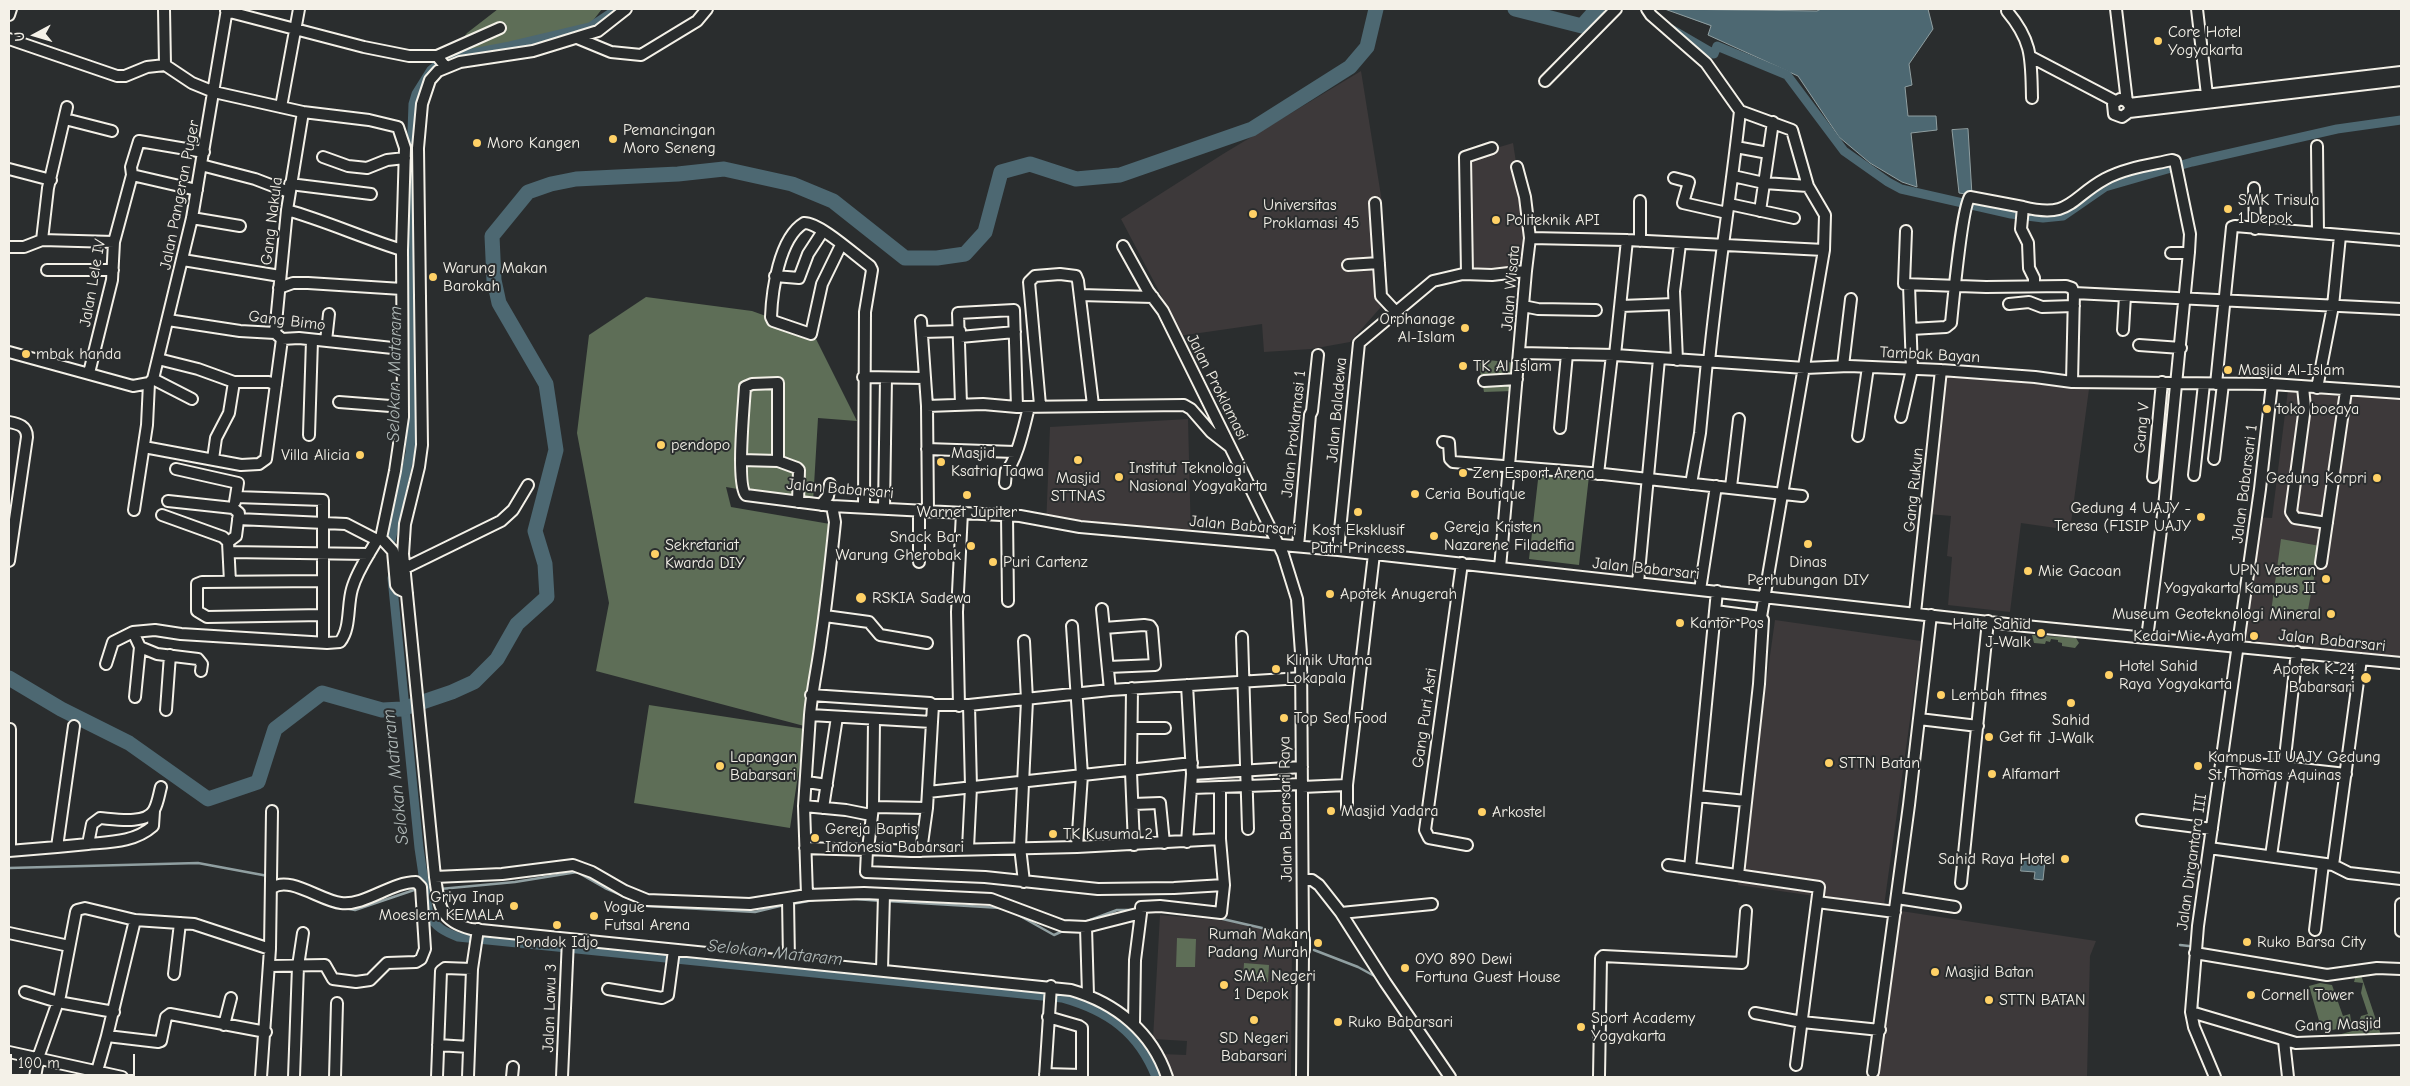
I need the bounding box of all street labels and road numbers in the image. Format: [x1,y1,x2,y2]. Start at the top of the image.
street label: Jalan Pangeran Puger [156,119,204,271]
street label: Gang Nakula [257,176,287,266]
street label: Jalan Lele IV [76,238,110,328]
street label: Jalan Wisata [1498,244,1524,332]
street label: Gang Bimo [247,307,327,335]
street label: Jalan Proklamasi [1182,331,1252,443]
street label: Tambak Bayan [1879,343,1981,367]
street label: Jalan Baladewa [1323,357,1351,463]
street label: Jalan Proklamasi 1 [1278,369,1310,499]
street label: Gang V [2130,402,2154,454]
street label: Jalan Babarsari 1 [2228,424,2262,544]
street label: Gang Rukun [1900,447,1928,533]
street label: Jalan Babarsari [786,475,894,503]
street label: Jalan Babarsari [1189,512,1297,540]
street label: Jalan Babarsari [1591,554,1701,584]
street label: Jalan Babarsari [2277,626,2387,656]
street label: Gang Puri Asri [1408,667,1442,769]
street label: Jalan Babarsari Raya [1275,736,1297,882]
street label: Jalan Dirgantara III [2173,793,2211,931]
street label: Jalan Lawu 3 [539,963,561,1053]
street label: Gang Masjid [2294,1014,2382,1036]

